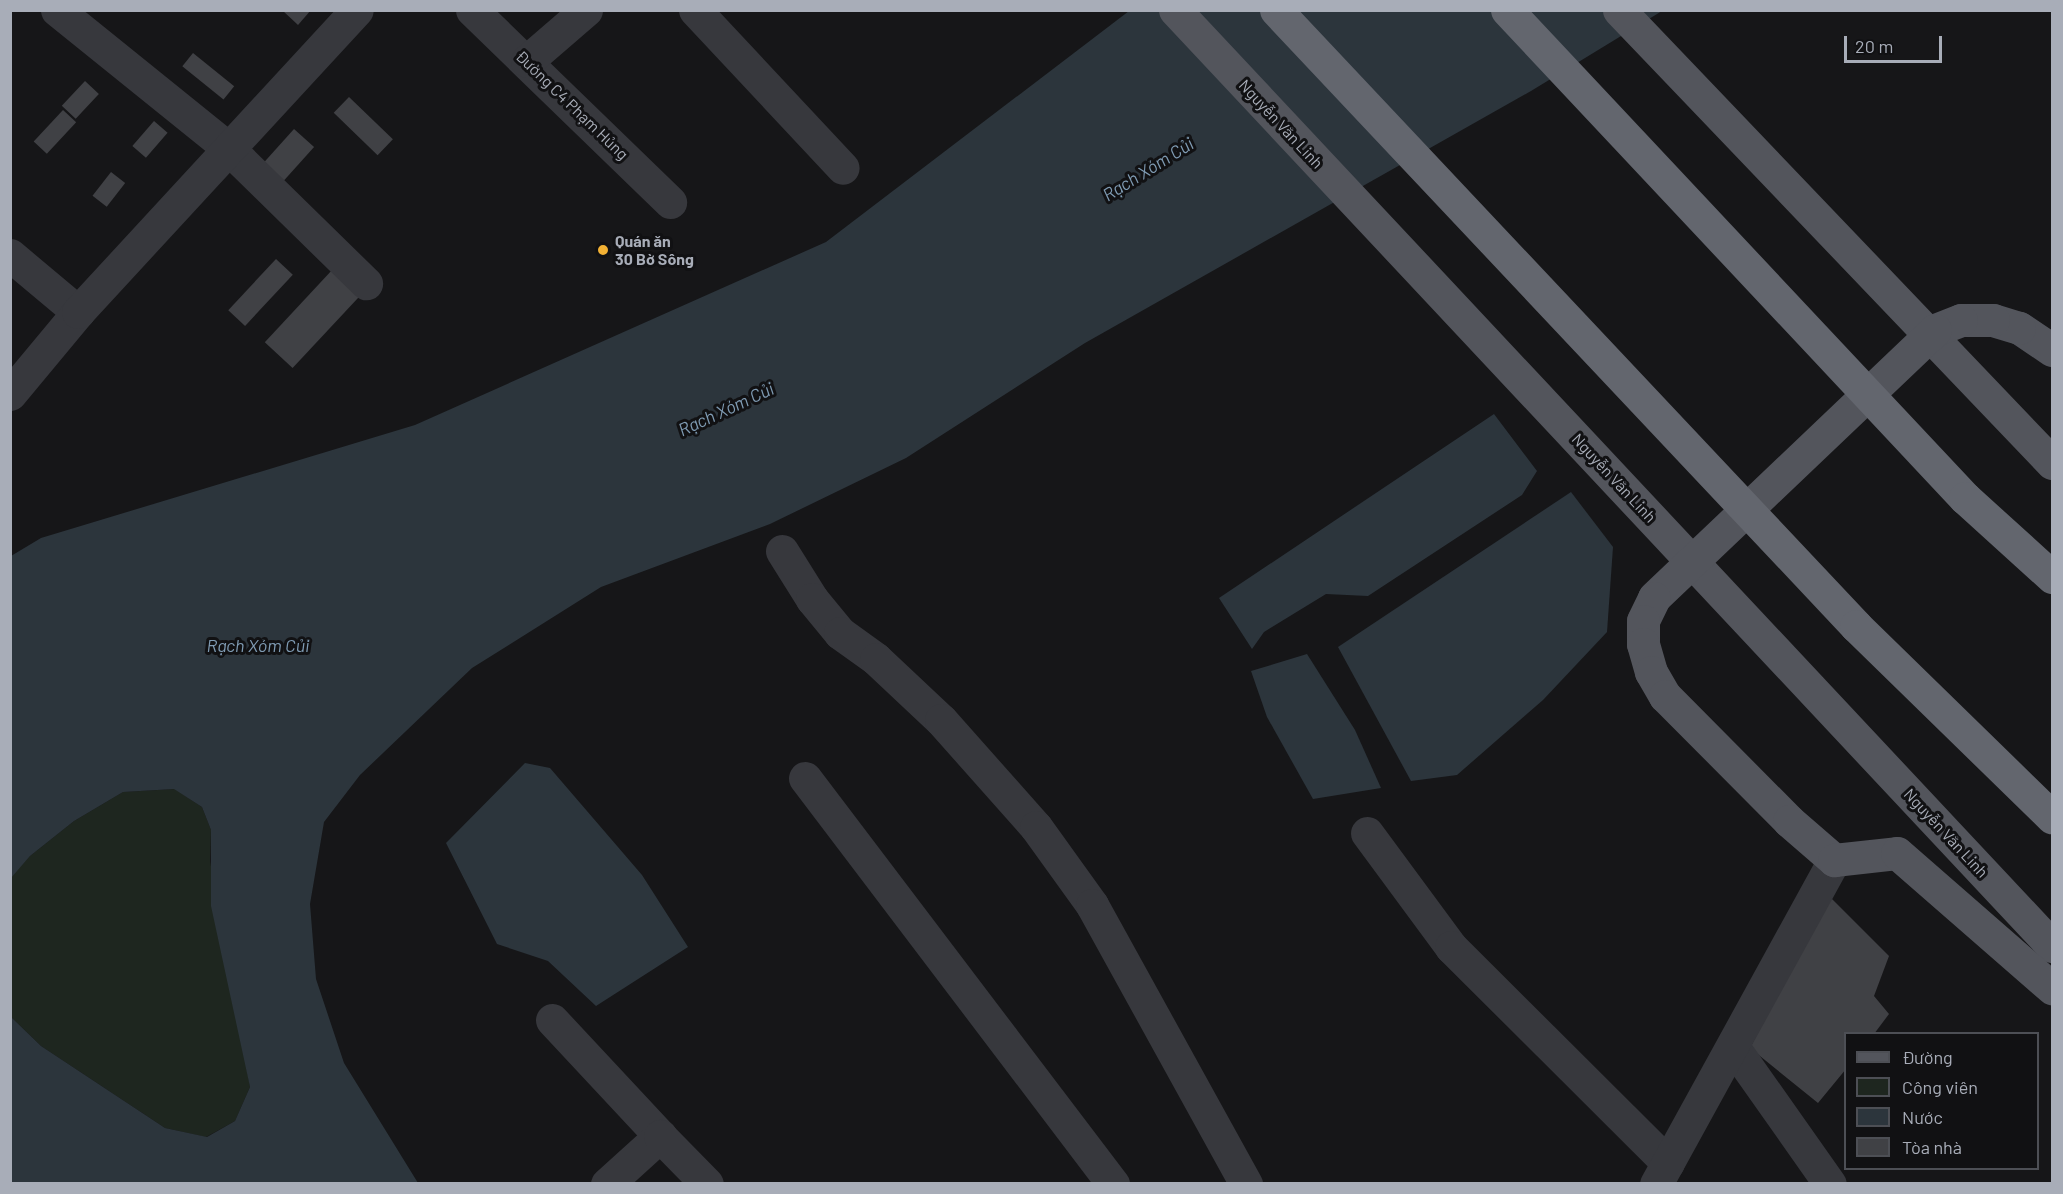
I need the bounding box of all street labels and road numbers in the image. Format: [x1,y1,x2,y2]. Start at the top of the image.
street label: Đường C4 Phạm Hủng [512,46,632,164]
street label: Nguyễn Văn Linh [1235,76,1327,172]
street label: Nguyễn Văn Linh [1568,430,1660,526]
street label: Nguyễn Văn Linh [1900,785,1992,881]

